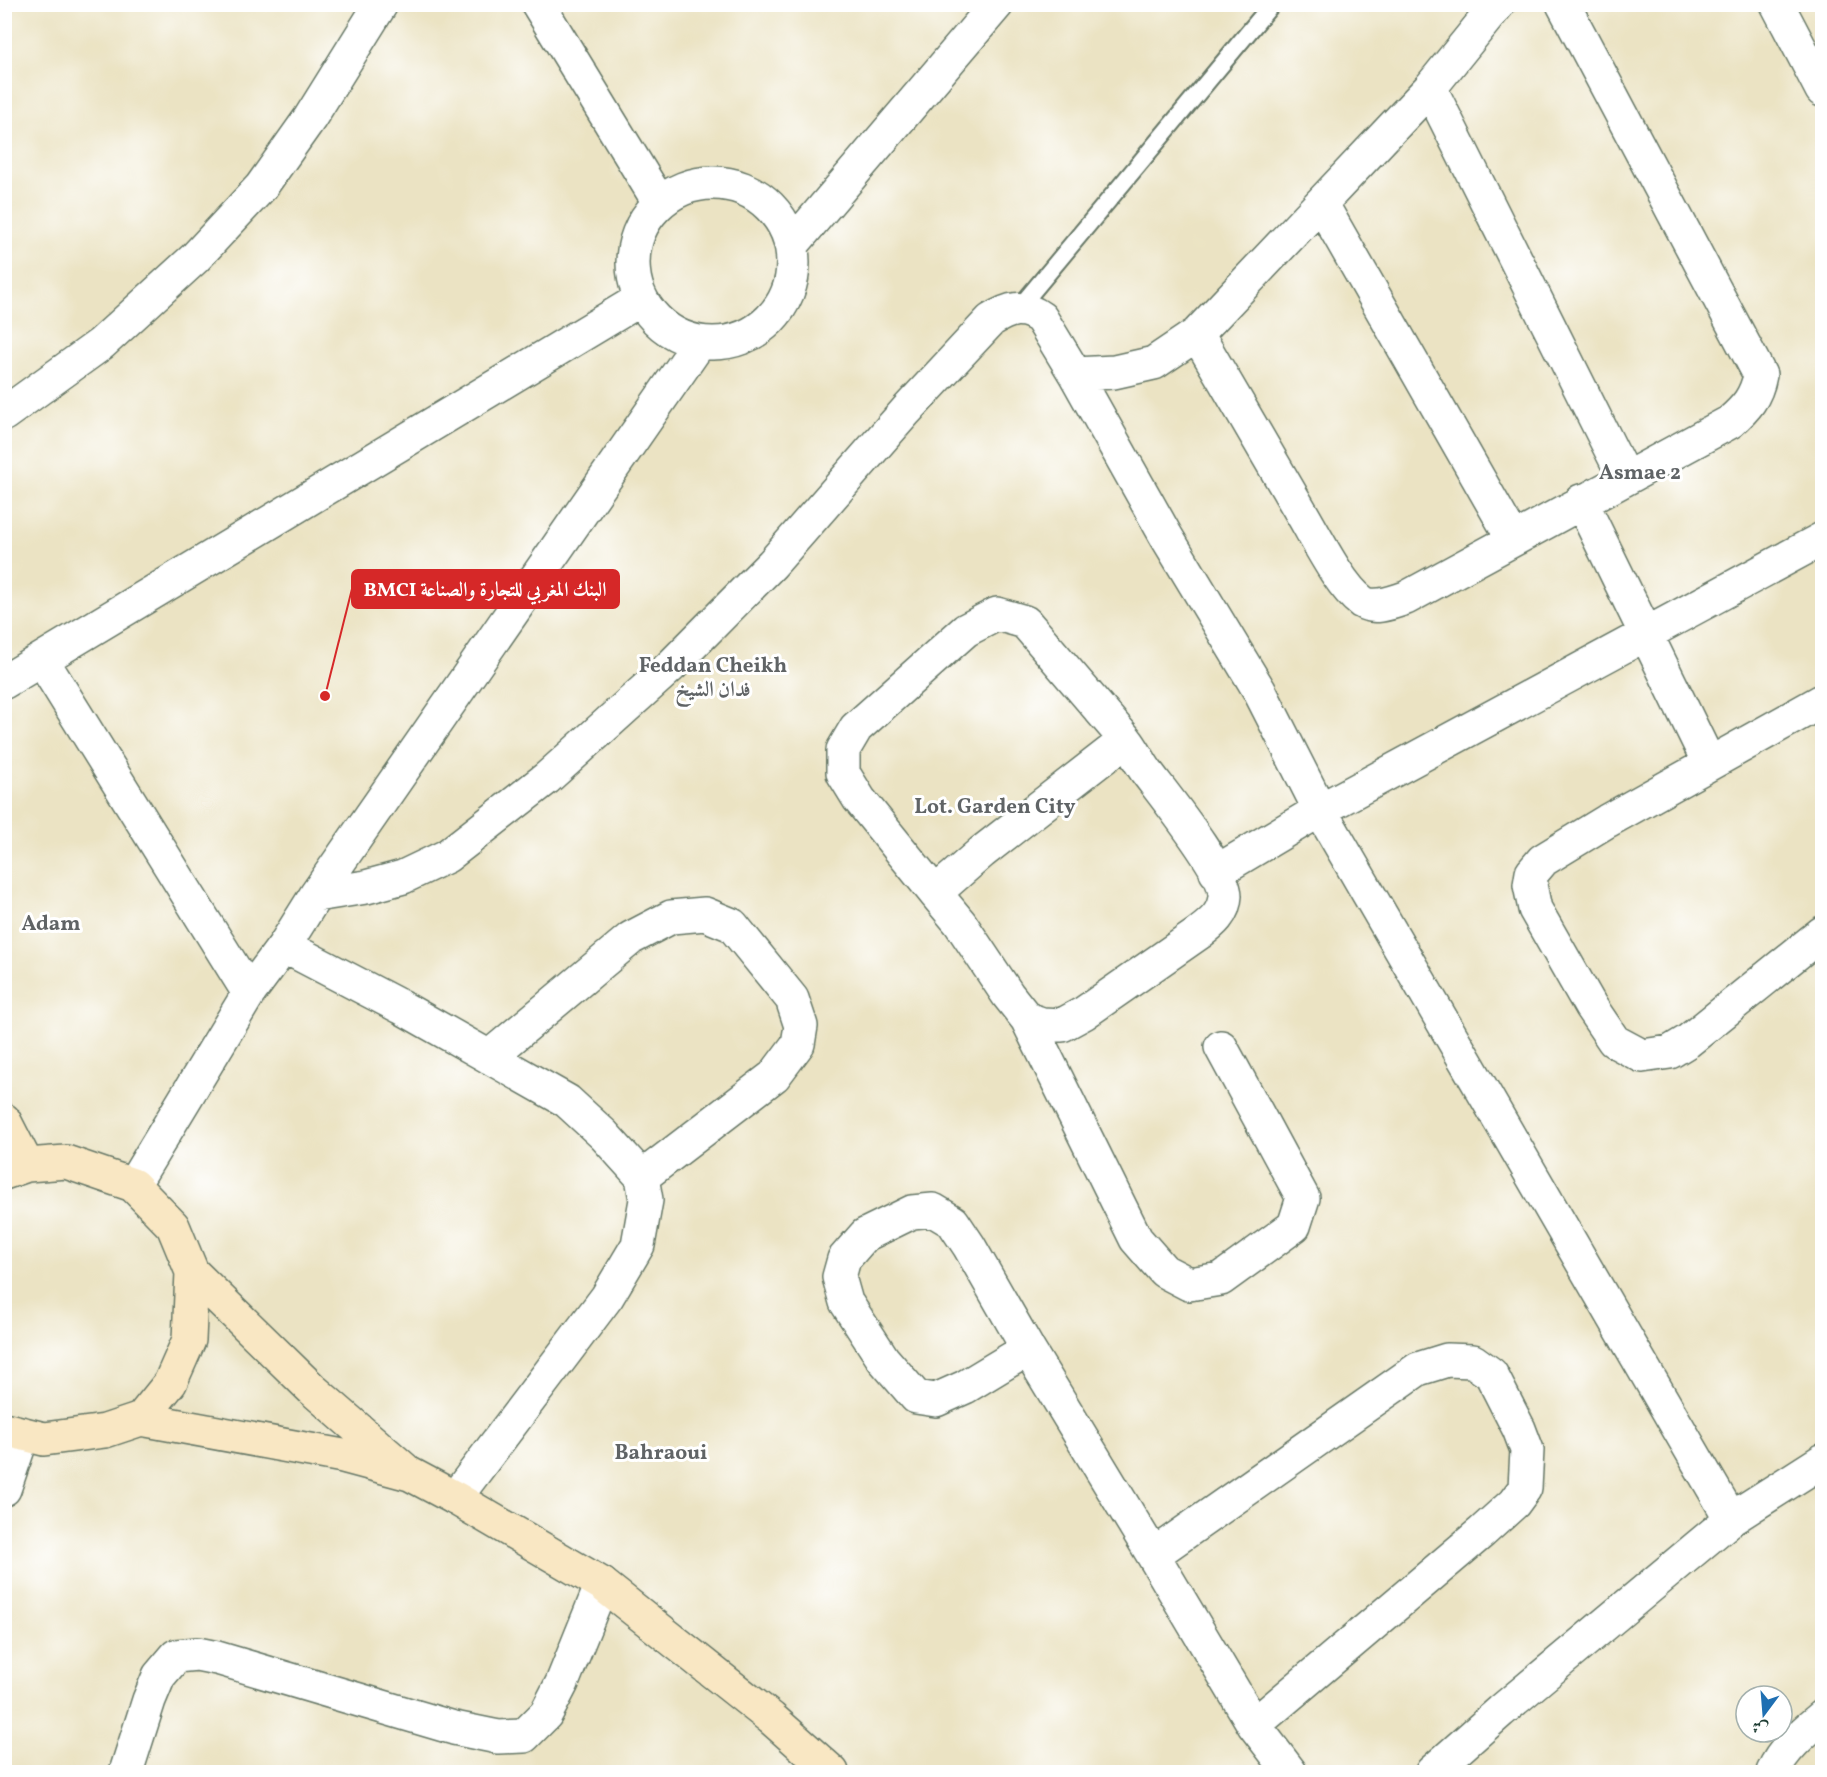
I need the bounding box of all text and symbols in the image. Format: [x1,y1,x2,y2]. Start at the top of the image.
district label: Asmae 2 [1599,459,1681,488]
callout: BMCI البنك المغربي للتجارة والصناعة [352,570,619,608]
text: BMCI البنك المغربي للتجارة والصناعة [363,577,607,605]
district label: Feddan Cheikh فدان الشيخ [639,652,788,708]
district label: Lot. Garden City [914,793,1076,822]
district label: Adam [22,910,80,939]
district label: Bahraoui [615,1439,707,1468]
north arrow [1734,1684,1794,1744]
text: ش [1750,1714,1771,1739]

